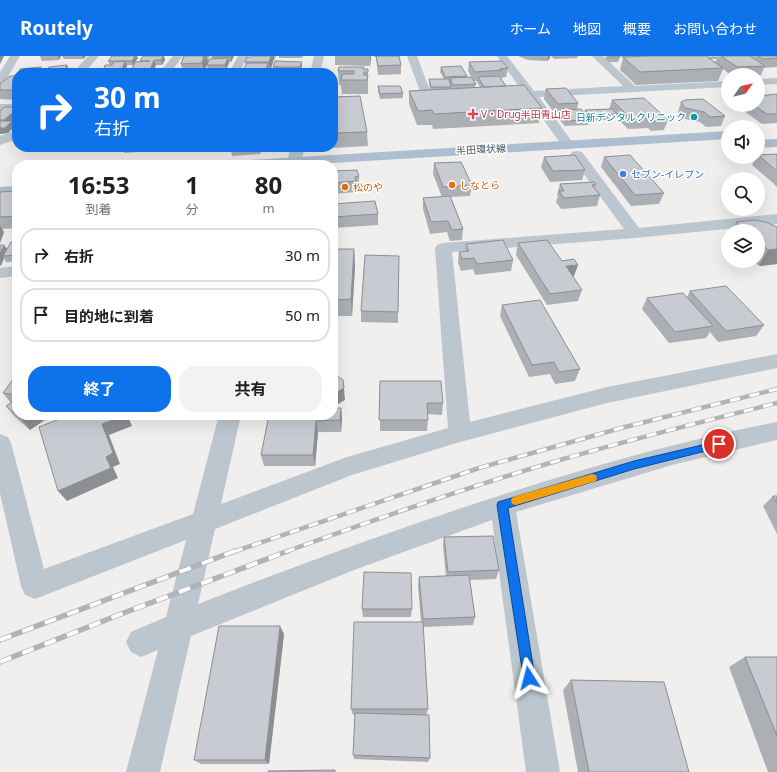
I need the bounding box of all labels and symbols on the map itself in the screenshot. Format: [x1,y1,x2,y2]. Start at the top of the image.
north arrow [721,68,765,112]
place label: V・Drug半田青山店 [481,107,571,121]
marker: V・Drug半田青山店 [468,109,478,119]
place label: 日新デンタルクリニック [576,110,686,124]
marker: 日新デンタルクリニック [689,112,699,122]
street label: 半田環状線 [456,141,506,157]
place label: セブン-イレブン [631,167,704,181]
marker: セブン-イレブン [618,169,628,179]
place label: しなとら [460,178,500,192]
place label: 松のや [353,180,383,194]
marker: しなとら [447,180,457,190]
marker: 松のや [340,182,350,192]
pin [702,427,736,461]
position arrow [508,657,550,699]

